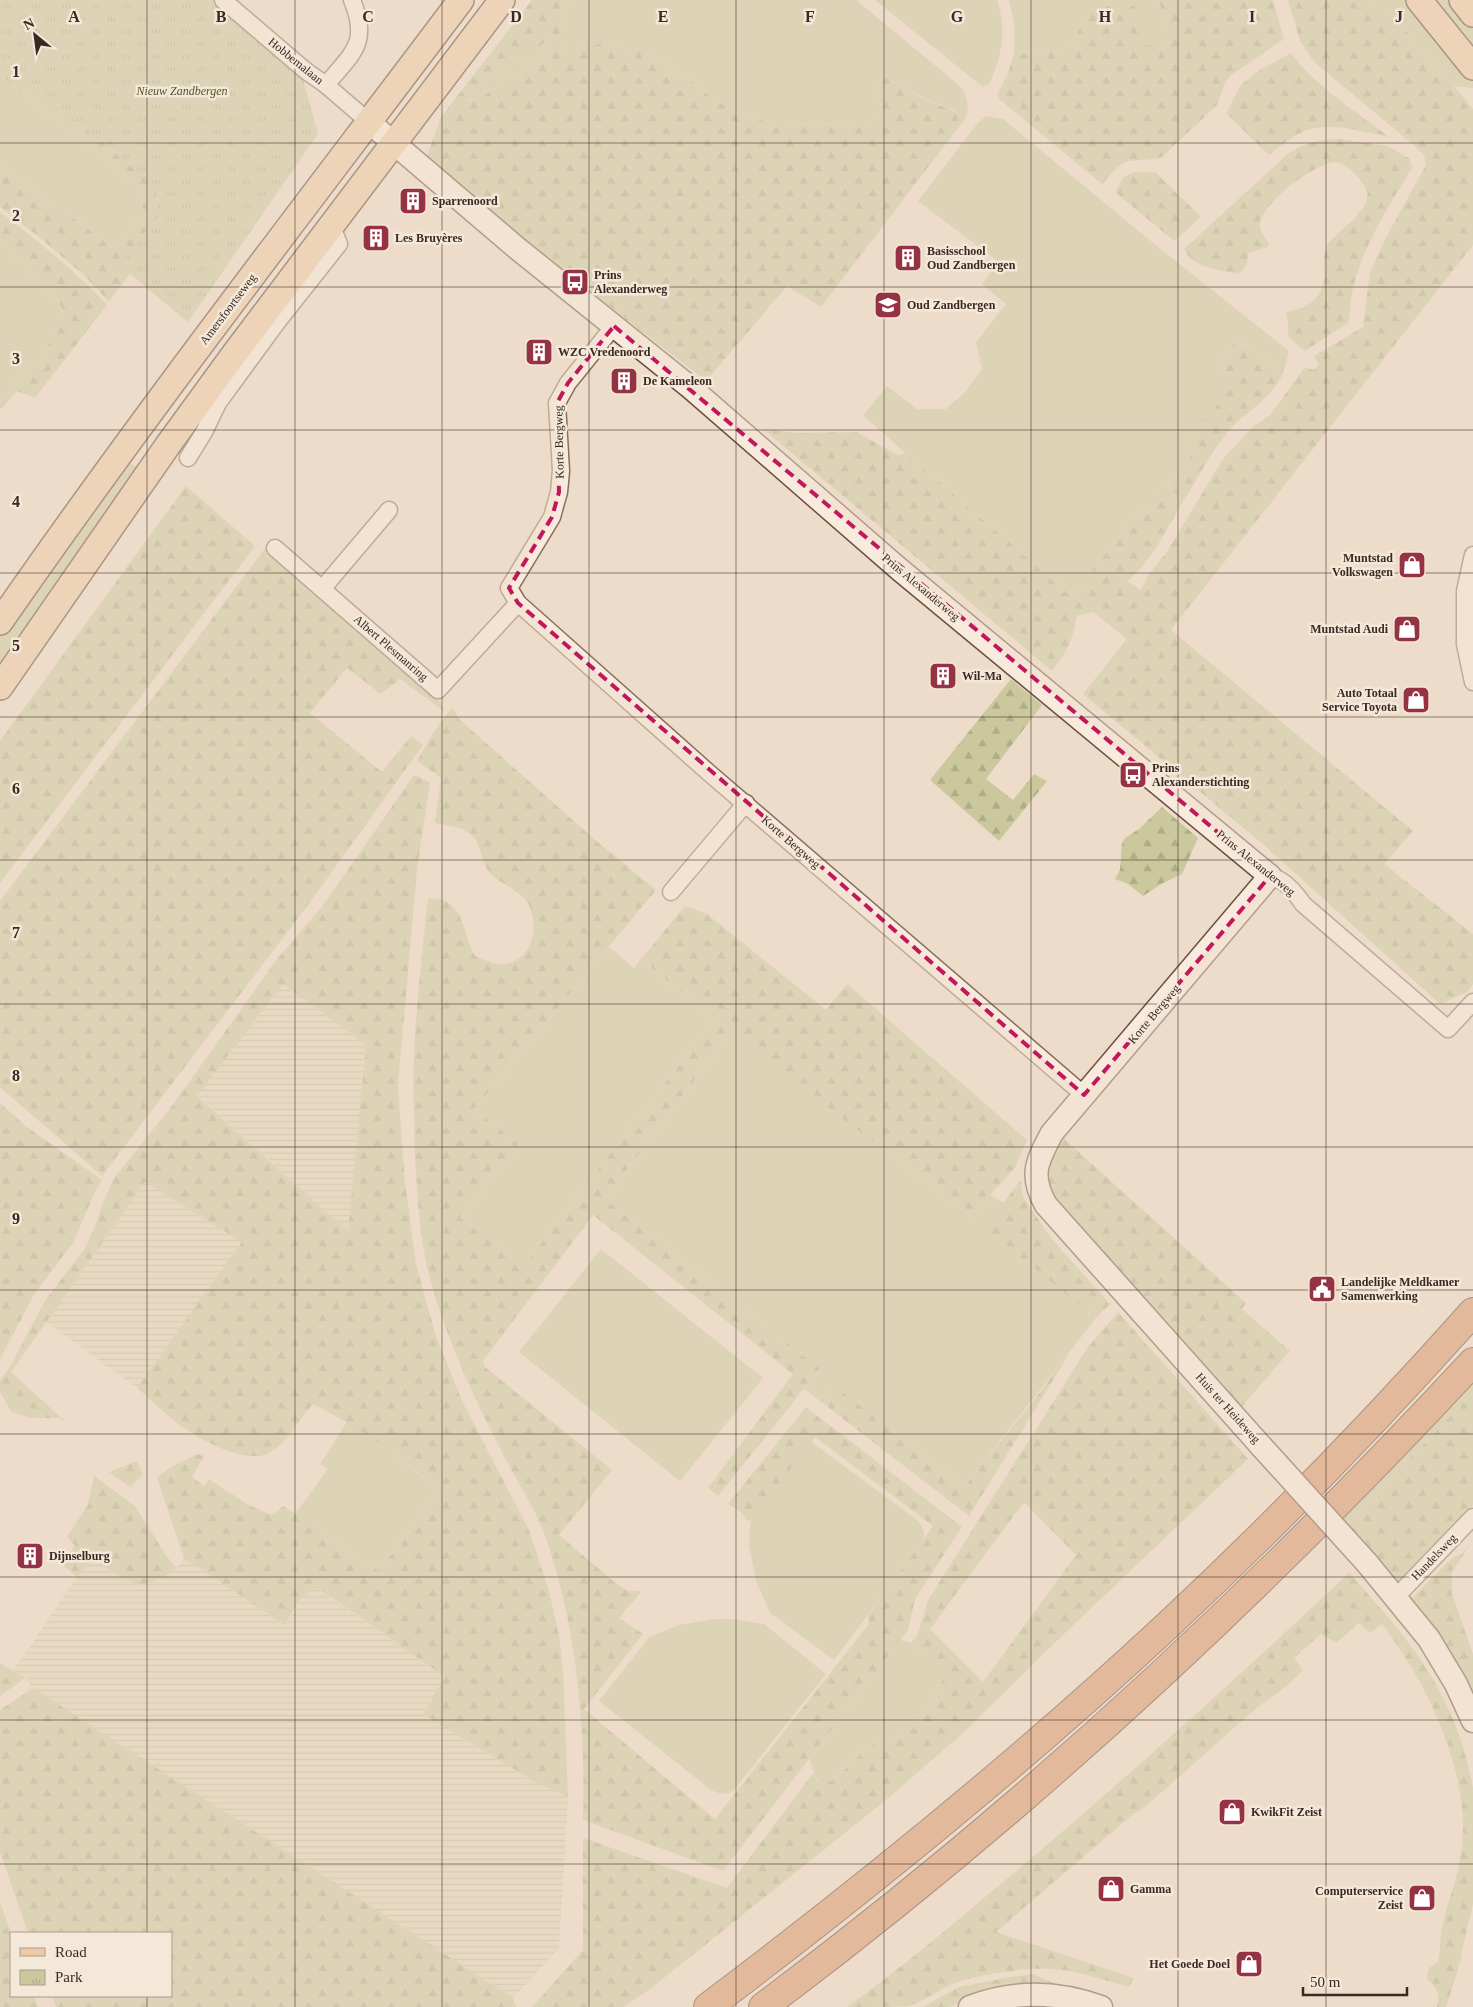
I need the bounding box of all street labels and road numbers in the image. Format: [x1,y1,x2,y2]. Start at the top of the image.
street label: Hobbemalaan [266,35,326,87]
street label: Amersfoortseweg [197,271,259,347]
street label: Korte Bergweg [551,405,567,479]
street label: Prins Alexanderweg [879,550,963,624]
street label: Albert Plesmanring [351,612,431,684]
street label: Korte Bergweg [759,813,823,871]
street label: Prins Alexanderweg [1214,827,1298,899]
street label: Korte Bergweg [1125,981,1183,1047]
street label: Huis ter Heideweg [1193,1370,1263,1446]
street label: Handelsweg [1408,1531,1460,1583]

